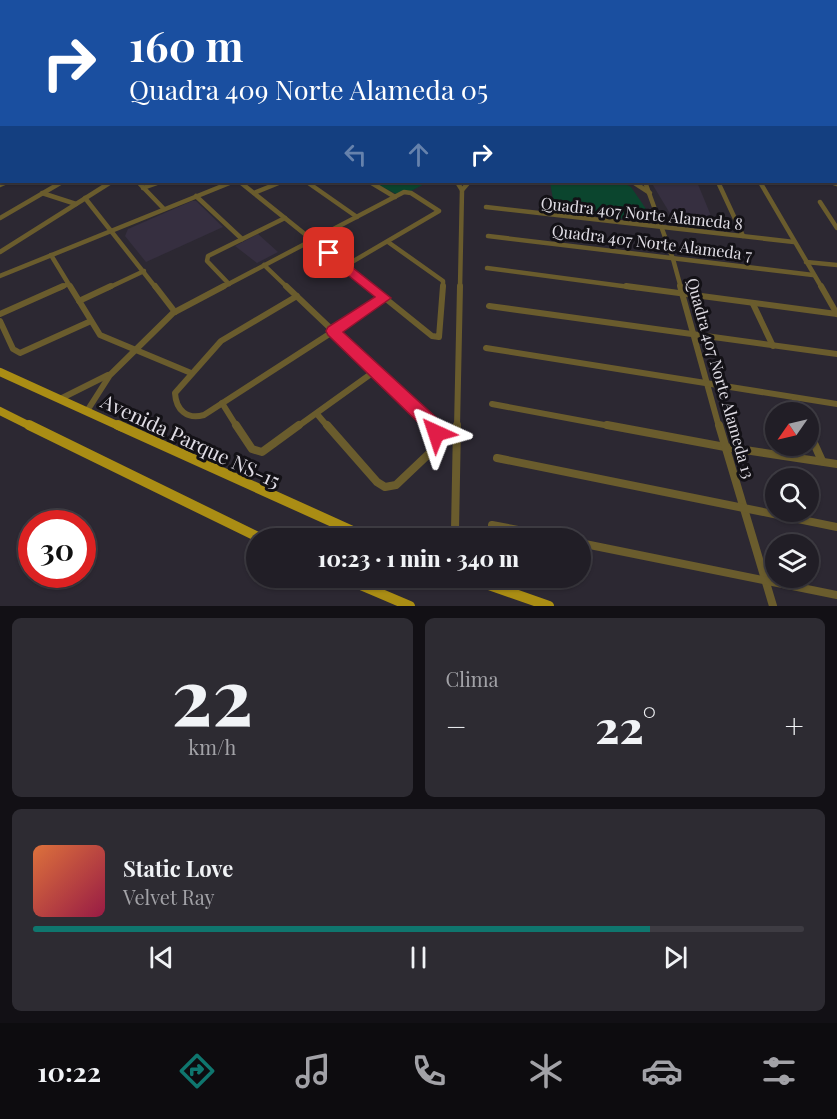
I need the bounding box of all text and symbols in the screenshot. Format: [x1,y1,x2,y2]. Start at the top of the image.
text: 160 m [129,17,244,73]
icon: right [30,24,108,102]
text: Quadra 409 Norte Alameda 05 [129,71,488,107]
icon: left [339,138,372,171]
icon: ahead [402,138,435,171]
icon: right [465,138,498,171]
street label: Quadra 407 Norte Alameda 8 [540,192,744,234]
street label: Quadra 407 Norte Alameda 7 [551,219,754,265]
pin [303,227,354,278]
icon: arrive [312,236,345,269]
street label: Quadra 407 Norte Alameda 13 [682,275,760,481]
street label: Avenida Parque NS-15 [96,386,285,493]
position arrow [404,401,468,465]
north arrow [765,402,819,456]
map controls [765,402,819,588]
button: search [765,468,819,522]
speed limit sign: 30 [18,510,96,588]
button: layers [765,534,819,588]
text: 10:23 · 1 min · 340 m [318,543,519,573]
text: 22 [171,642,253,746]
text: Clima [446,665,499,692]
text: 22° [595,695,656,755]
text: − [446,703,467,747]
text: + [785,703,804,747]
text: km/h [188,733,236,760]
text: Static Love [123,853,233,883]
text: Velvet Ray [123,883,215,910]
icon: previous [145,941,178,974]
icon: pause [402,941,435,974]
icon: next [659,941,692,974]
icon: directions [176,1050,218,1092]
icon: music [292,1050,334,1092]
icon: phone [408,1050,450,1092]
icon: climate [525,1050,567,1092]
icon: car [641,1050,683,1092]
icon: filters [758,1050,800,1092]
text: 10:22 [37,1053,101,1089]

